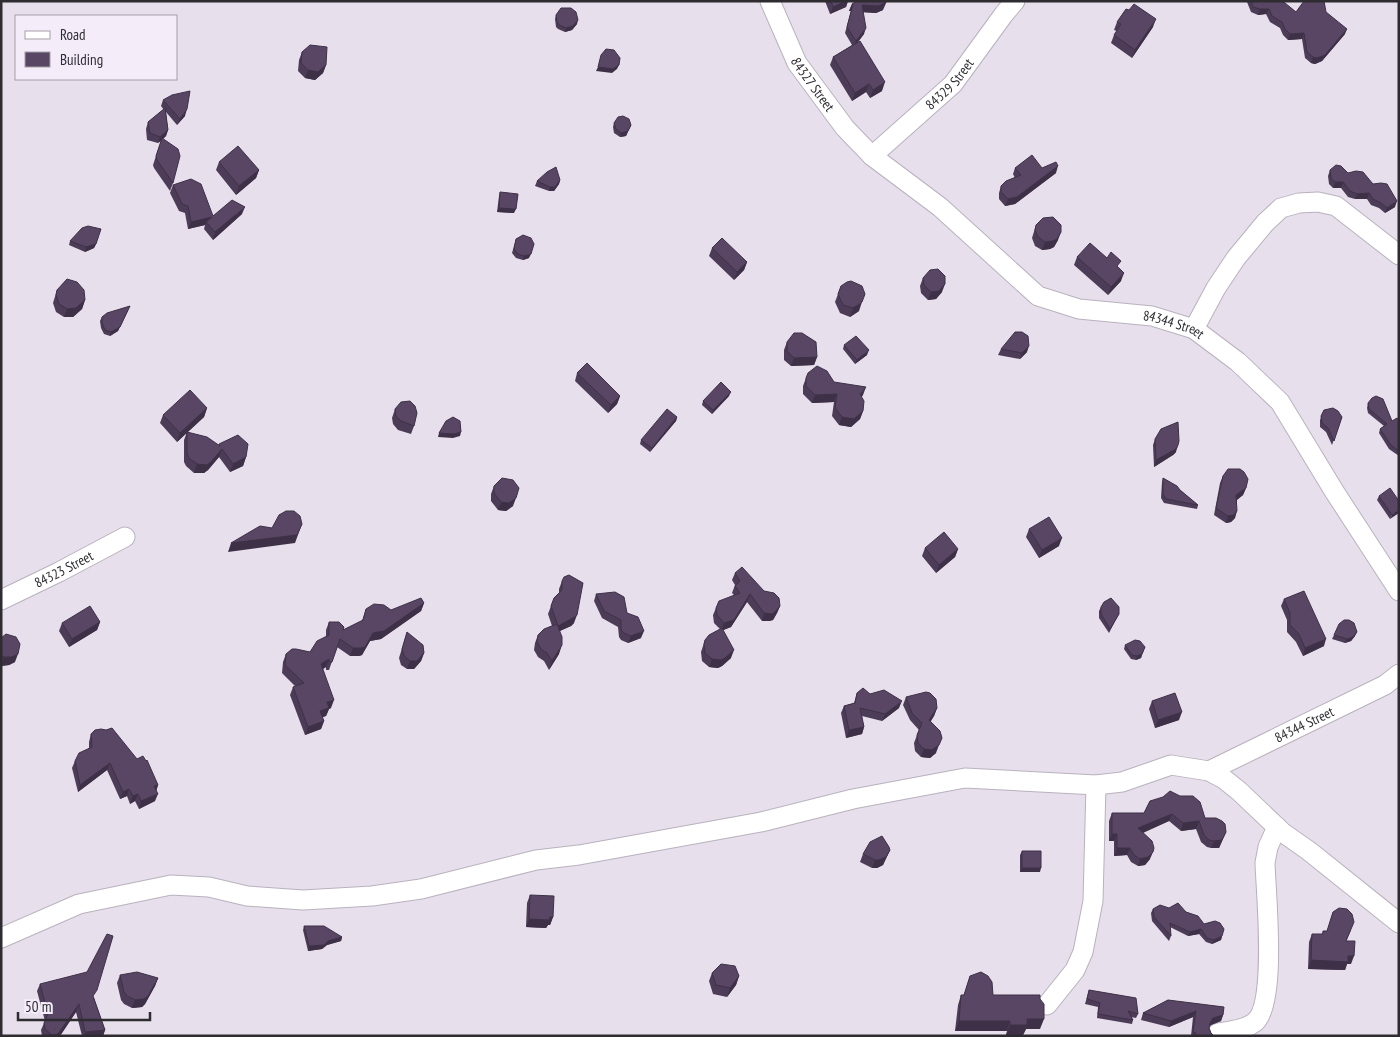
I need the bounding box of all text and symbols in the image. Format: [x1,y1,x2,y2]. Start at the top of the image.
legend [15,15,178,80]
text: Road [60,25,86,44]
text: Building [60,50,103,69]
street label: 84327 Street [787,55,839,115]
street label: 84329 Street [921,55,978,113]
street label: 84344 Street [1142,306,1208,343]
street label: 84323 Street [32,546,96,591]
street label: 84344 Street [1272,702,1337,747]
scale bar [18,990,150,1022]
text: 50 m [25,997,51,1016]

